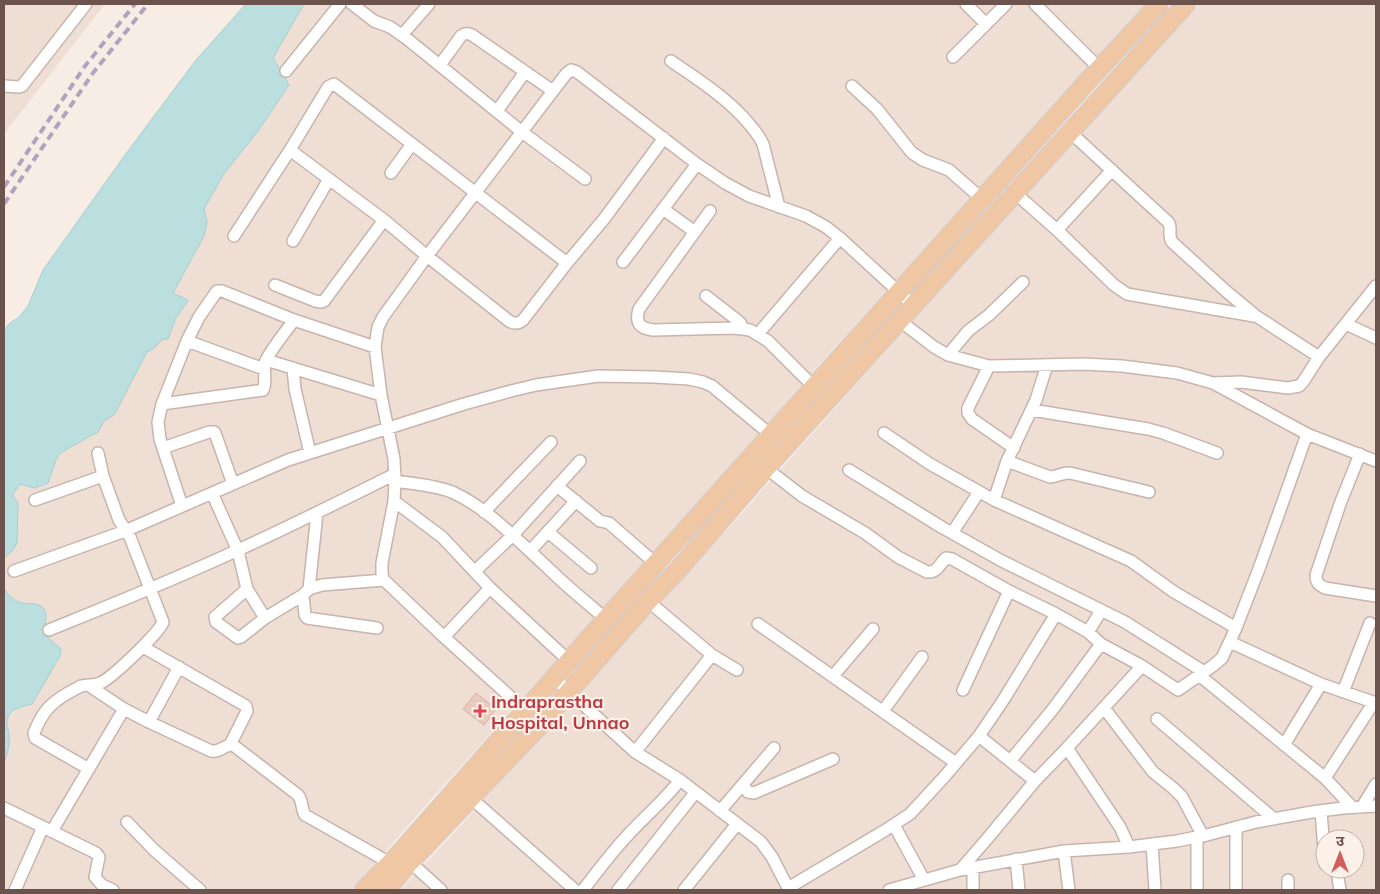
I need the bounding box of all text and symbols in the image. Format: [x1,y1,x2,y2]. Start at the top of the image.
place label: Indraprastha Hospital, Unnao [491,690,629,734]
marker: Indraprastha Hospital, Unnao [473,704,487,718]
north arrow [1315,829,1365,879]
text: उ [1336,832,1345,850]

